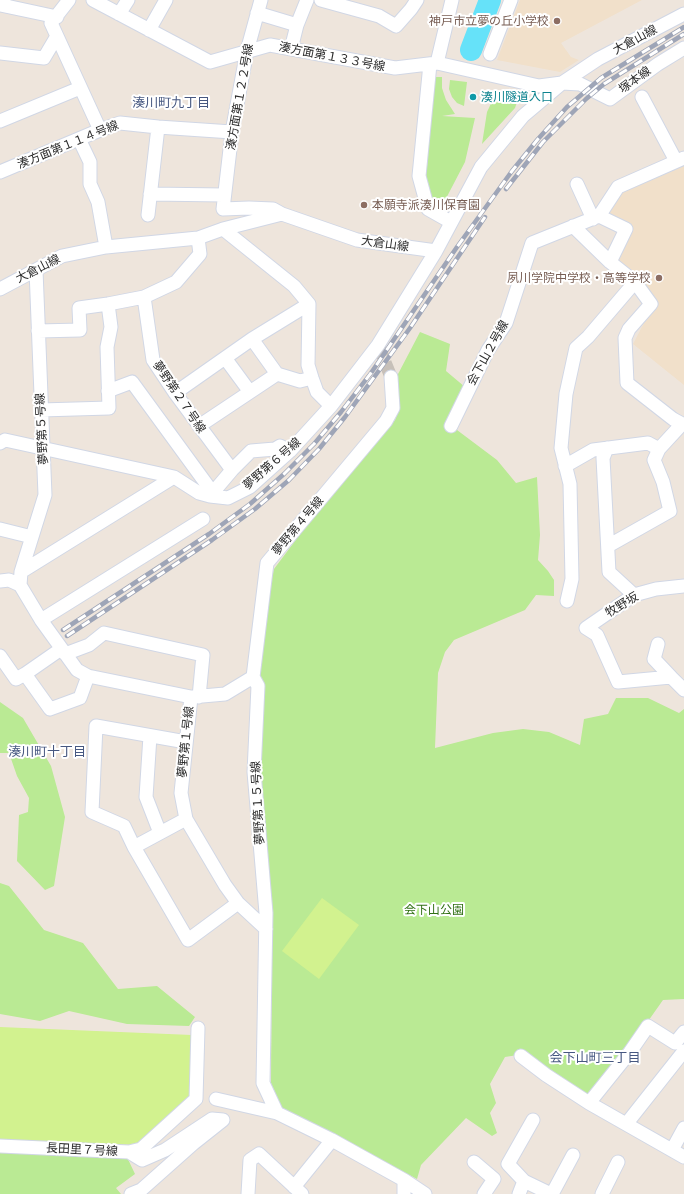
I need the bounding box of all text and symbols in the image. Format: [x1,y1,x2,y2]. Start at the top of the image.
place label: 神戸市立夢の丘小学校 [429,14,549,28]
marker: 神戸市立夢の丘小学校 [552,16,562,26]
street label: 大倉山線 [610,22,660,58]
street label: 湊方面第１３３号線 [278,40,386,74]
street label: 湊方面第１２２号線 [224,43,256,151]
street label: 塚本線 [616,64,654,96]
place label: 湊川隧道入口 [481,90,553,104]
marker: 湊川隧道入口 [468,92,478,102]
district label: 湊川町九丁目 [132,95,210,111]
street label: 湊方面第１１４号線 [15,118,121,172]
place label: 本願寺派湊川保育園 [372,198,480,212]
marker: 本願寺派湊川保育園 [359,200,369,210]
street label: 大倉山線 [360,234,410,254]
street label: 大倉山線 [13,252,63,286]
place label: 夙川学院中学校・高等学校 [507,271,651,285]
marker: 夙川学院中学校・高等学校 [654,273,664,283]
street label: 会下山２号線 [464,318,512,388]
street label: 夢野第２７号線 [150,358,208,436]
street label: 夢野第５号線 [33,393,51,465]
street label: 夢野第６号線 [240,435,304,493]
street label: 夢野第４号線 [269,494,327,558]
street label: 牧野坂 [603,590,641,620]
street label: 夢野第１号線 [175,705,197,779]
district label: 湊川町十丁目 [8,744,86,760]
street label: 夢野第１５号線 [249,761,267,845]
park label: 会下山公園 [404,903,464,917]
district label: 会下山町三丁目 [550,1050,640,1066]
street label: 長田里７号線 [46,1141,118,1159]

